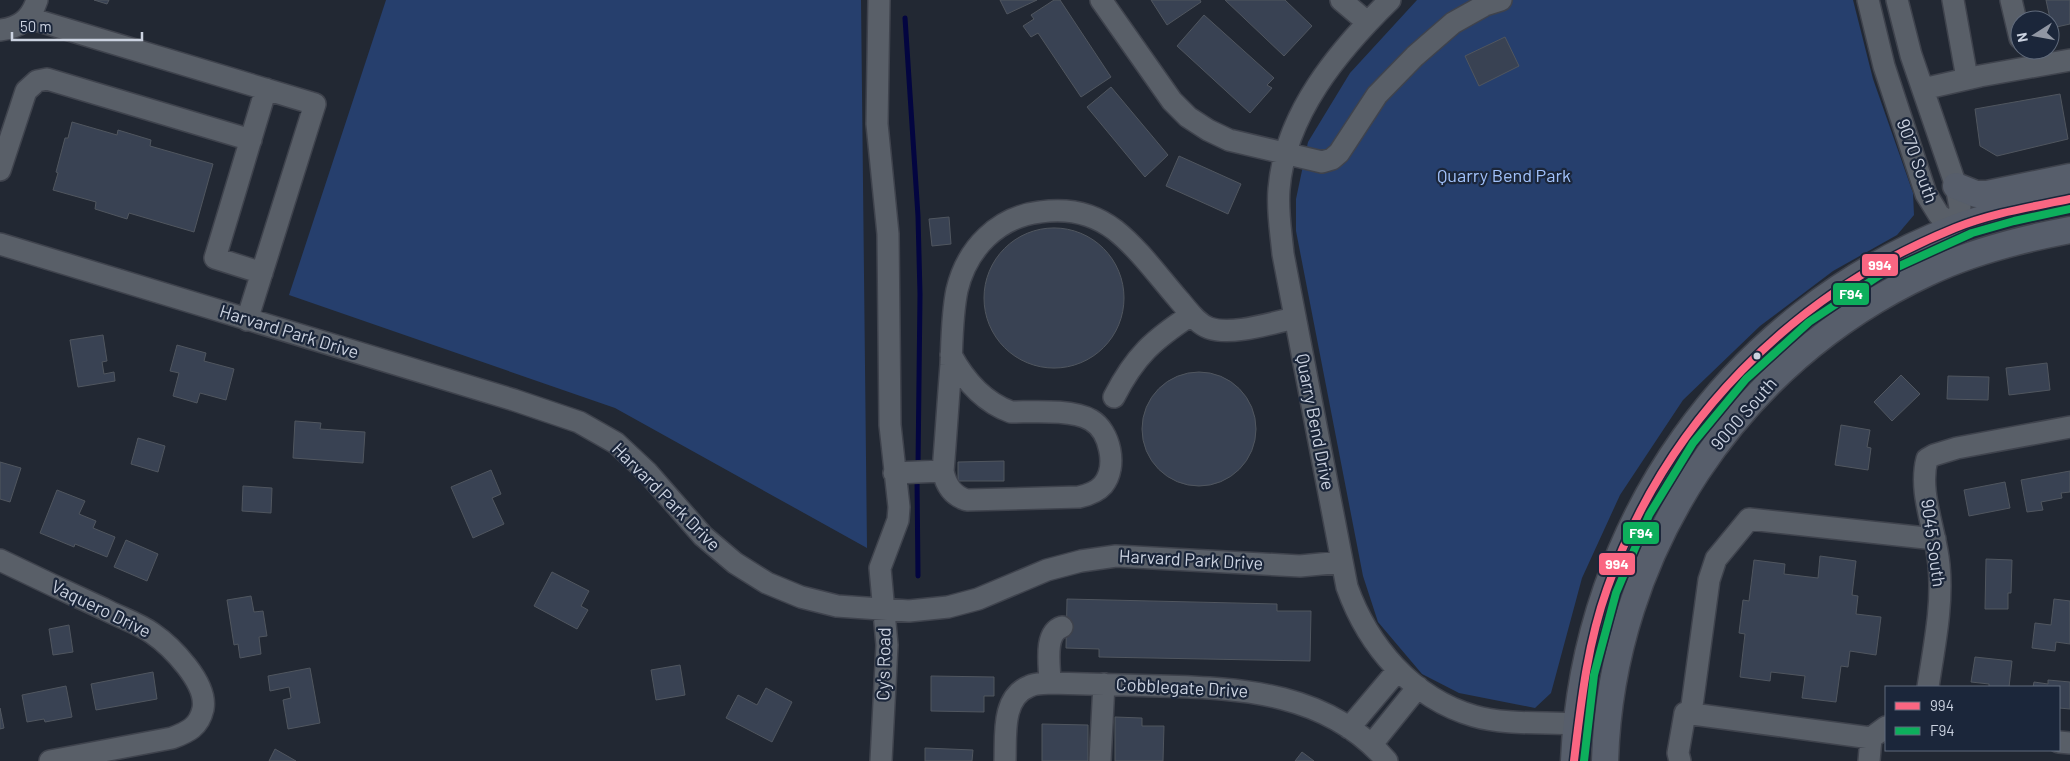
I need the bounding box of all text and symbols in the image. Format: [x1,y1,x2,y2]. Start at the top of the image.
scale bar [12,10,142,42]
north arrow [2010,10,2060,60]
text: 50 m [20,17,52,35]
text: N [2013,31,2031,44]
street label: 9070 South [1893,116,1943,206]
park label: Quarry Bend Park [1437,164,1571,186]
line badge: 994 [1861,253,1899,277]
text: 994 [1868,256,1892,273]
line badge: F94 [1832,282,1870,306]
text: F94 [1839,285,1863,302]
street label: Harvard Park Drive [217,299,362,363]
unlabelled marker [1752,351,1762,361]
street label: Quarry Bend Drive [1292,352,1340,492]
street label: 9000 South [1706,372,1781,454]
street label: Harvard Park Drive [608,437,726,555]
street label: 9045 South [1917,497,1951,588]
line badge: F94 [1622,521,1660,545]
text: F94 [1629,524,1653,541]
street label: Harvard Park Drive [1118,544,1264,574]
line badge: 994 [1598,552,1636,576]
text: 994 [1605,555,1629,572]
street label: Vaquero Drive [48,575,155,642]
street label: Cy's Road [871,627,895,701]
street label: Cobblegate Drive [1115,673,1249,701]
legend [1885,686,2060,751]
text: 994 [1930,696,1954,714]
text: F94 [1930,721,1955,739]

